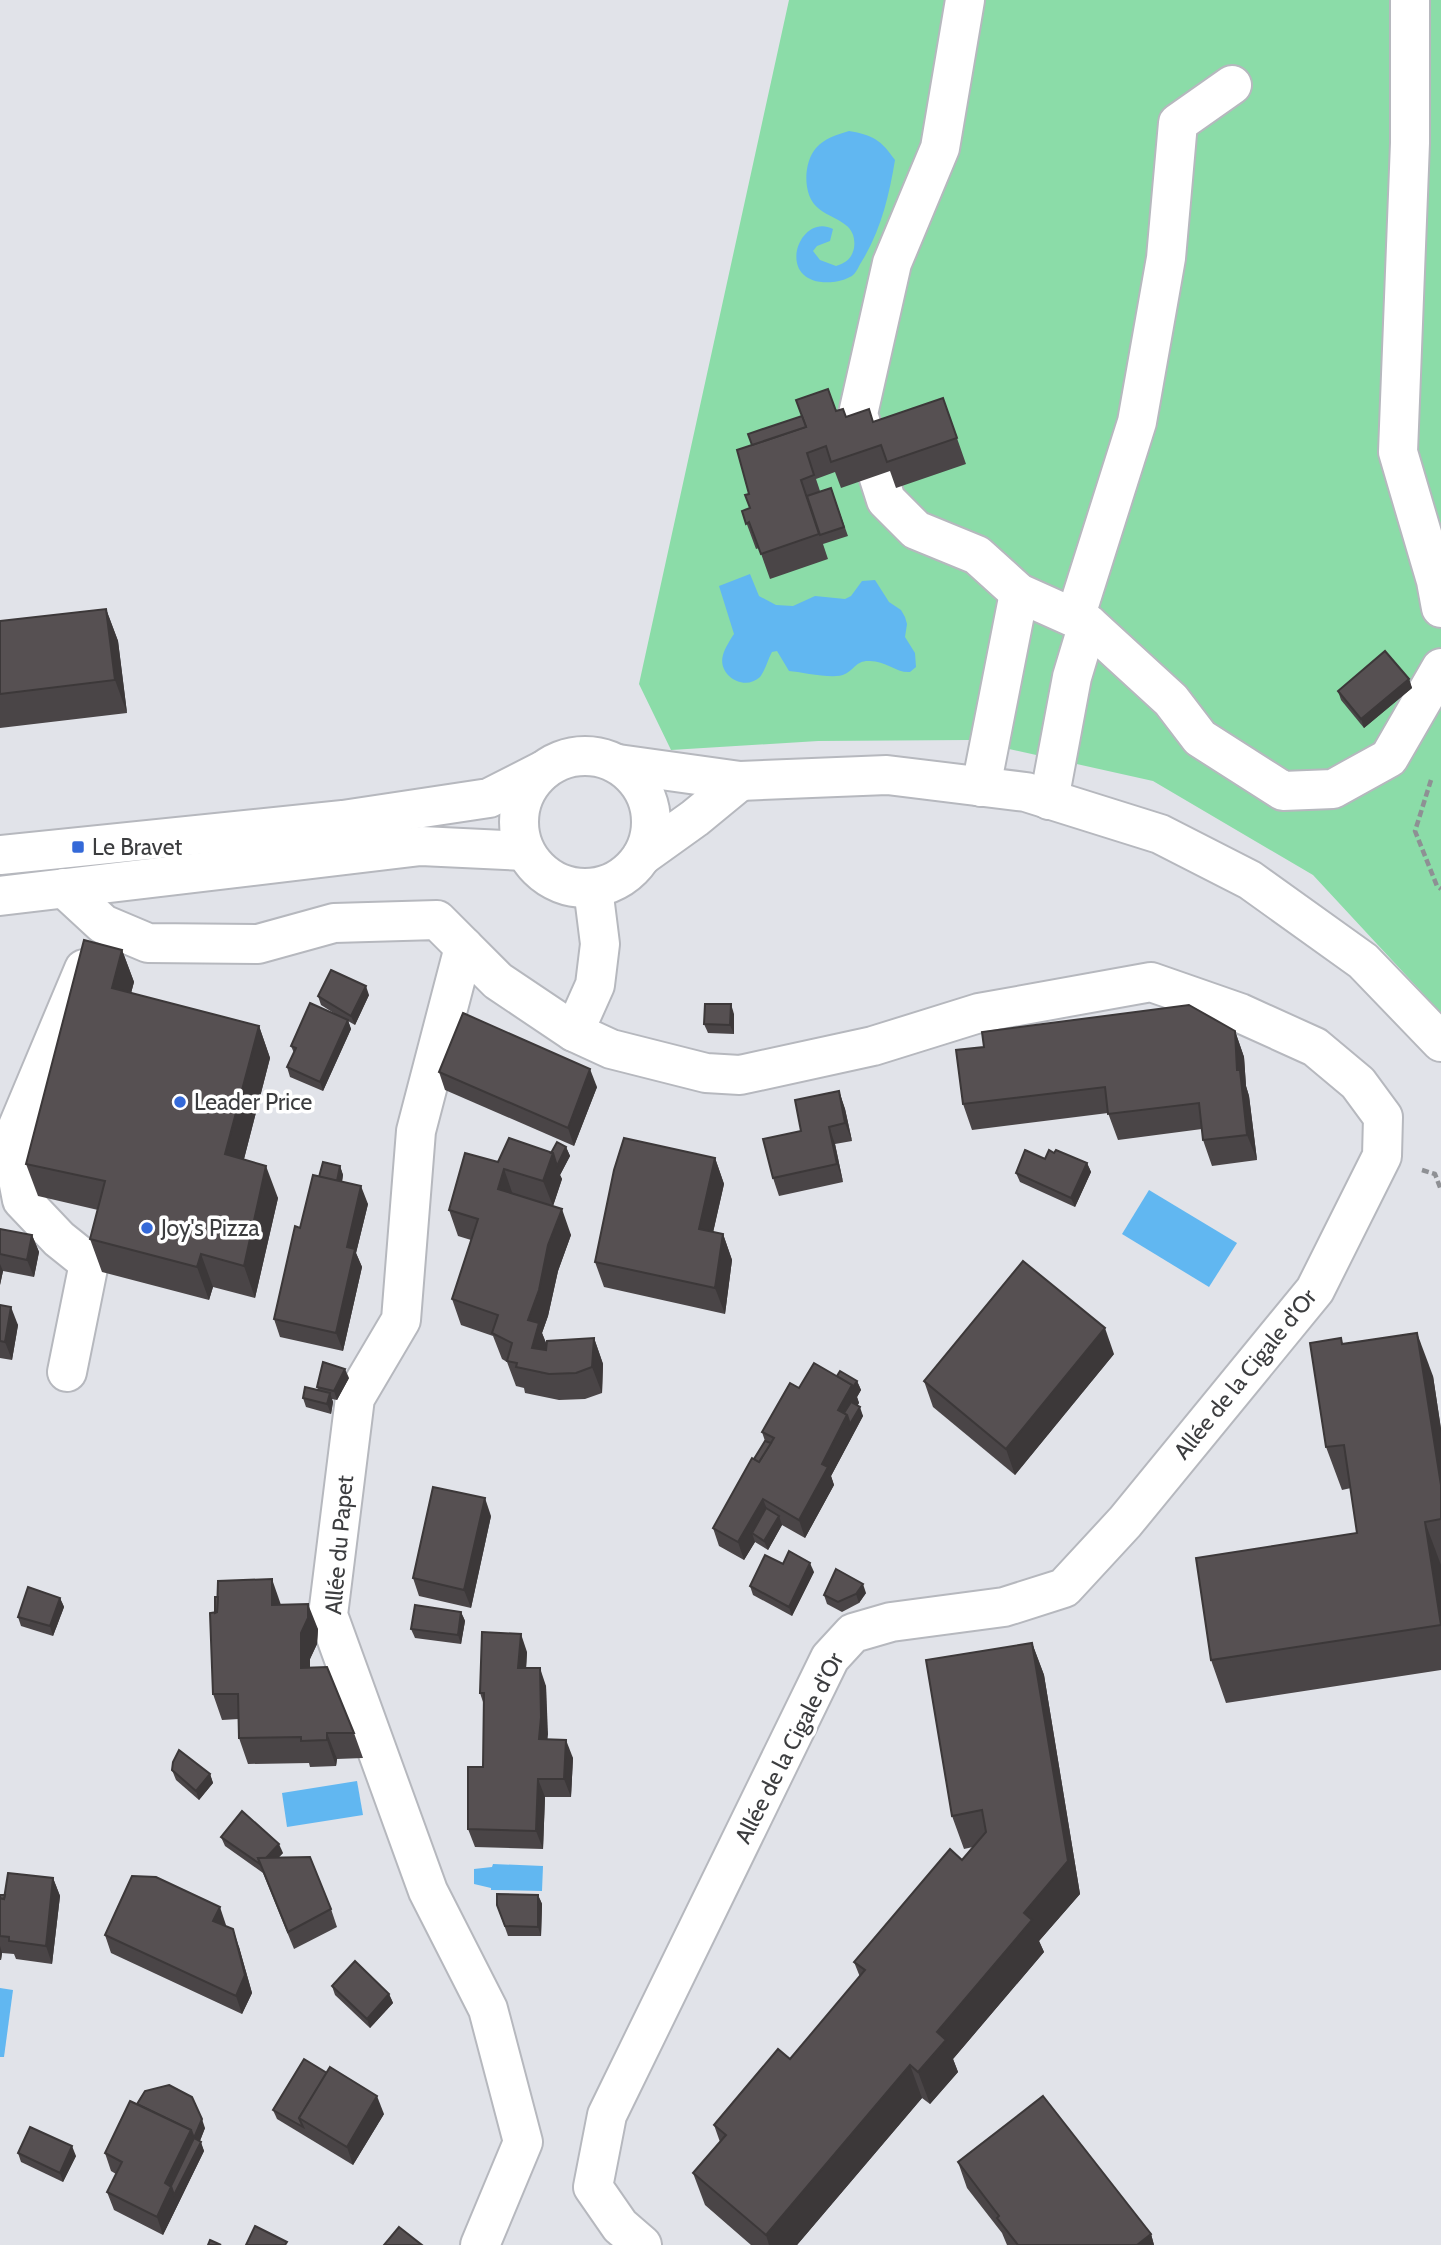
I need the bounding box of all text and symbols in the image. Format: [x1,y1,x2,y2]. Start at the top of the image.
place label: Le Bravet [92,833,182,861]
marker: Le Bravet [70,839,86,855]
place label: Leader Price [194,1088,312,1116]
marker: Leader Price [172,1094,188,1110]
place label: Joy's Pizza [160,1214,260,1242]
marker: Joy's Pizza [139,1220,155,1236]
street label: Allée de la Cigale d'Or [1168,1283,1323,1465]
street label: Allée du Papet [319,1474,359,1616]
street label: Allée de la Cigale d'Or [729,1647,850,1848]

